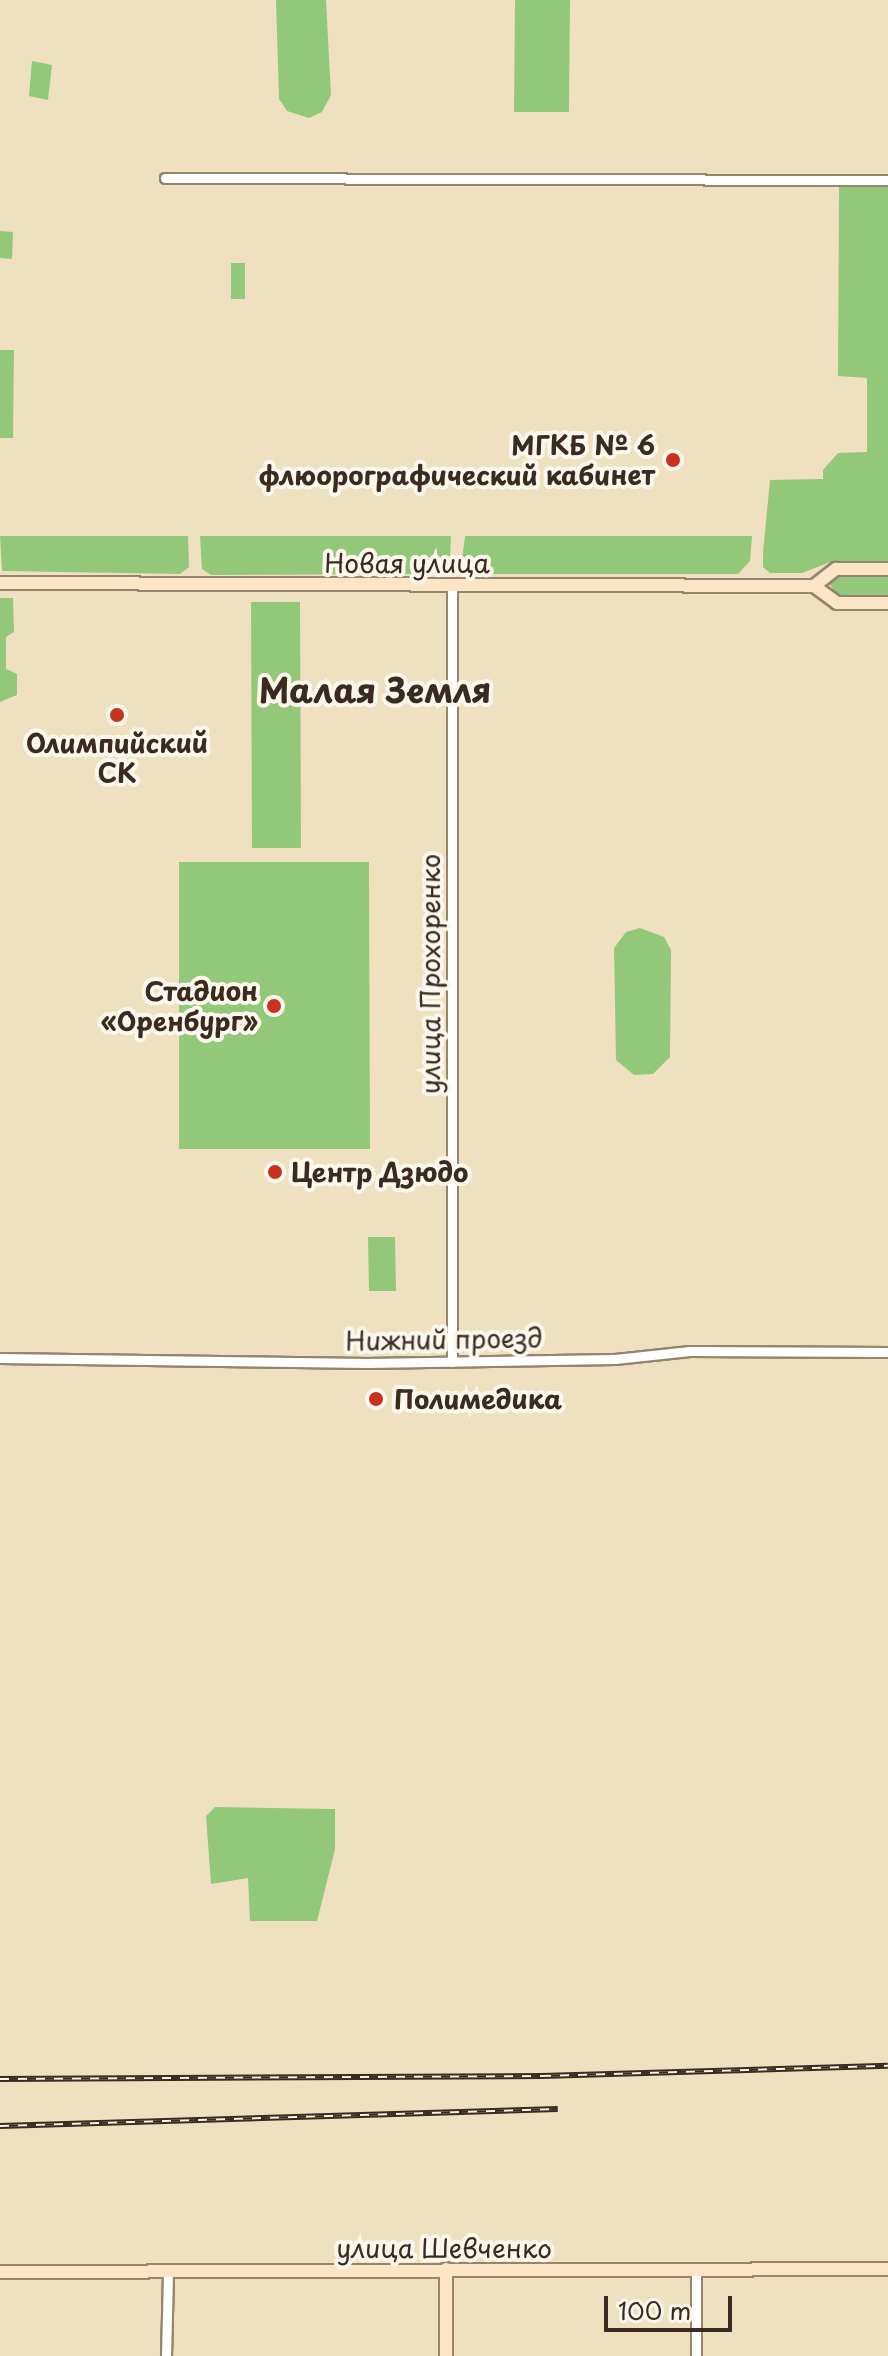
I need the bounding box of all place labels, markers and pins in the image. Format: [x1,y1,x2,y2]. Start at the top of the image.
place label: МГКБ № 6 флюорографический кабинет [258,429,655,490]
marker: МГКБ № 6 флюорографический кабинет [662,449,684,471]
marker: Олимпийский СК [108,706,126,724]
place label: Олимпийский СК [26,727,208,788]
place label: Стадион «Оренбург» [101,975,258,1036]
marker: Стадион «Оренбург» [265,997,283,1015]
place label: Центр Дзюдо [291,1156,470,1188]
marker: Центр Дзюдо [266,1163,284,1181]
place label: Полимедика [394,1383,562,1415]
marker: Полимедика [365,1388,387,1410]

